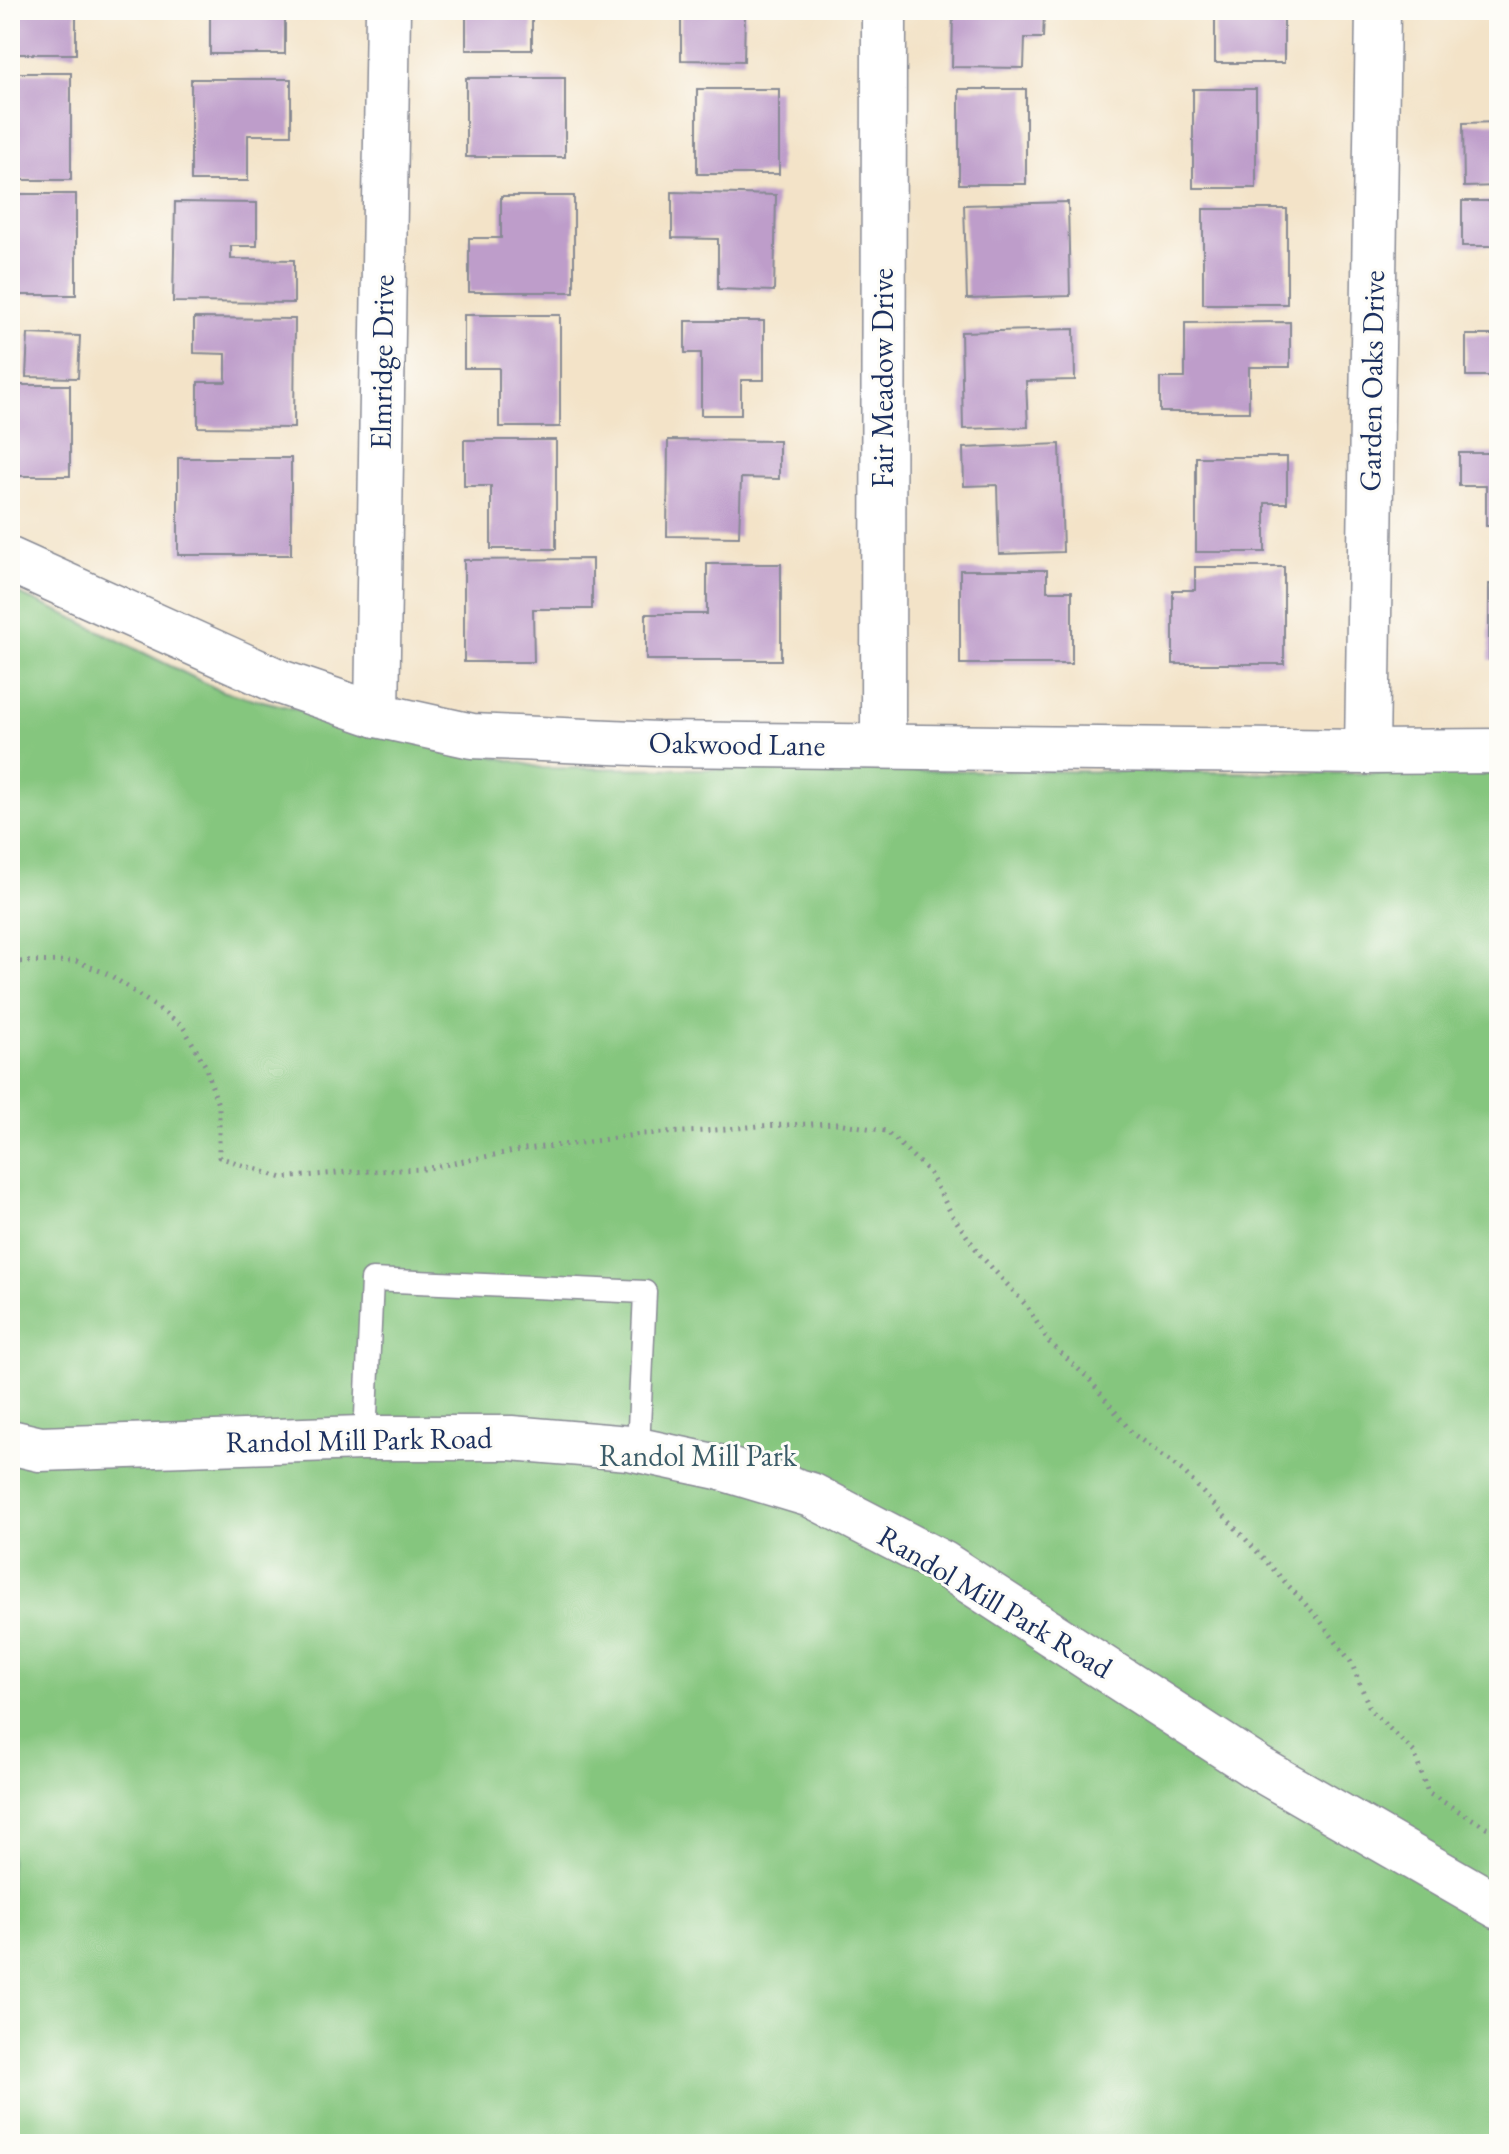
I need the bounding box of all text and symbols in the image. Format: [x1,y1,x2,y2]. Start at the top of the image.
street label: Fair Meadow Drive [863,268,902,488]
street label: Garden Oaks Drive [1350,270,1393,492]
street label: Elmridge Drive [360,274,403,450]
street label: Oakwood Lane [648,722,826,765]
street label: Randol Mill Park Road [225,1418,493,1461]
park label: Randol Mill Park [599,1436,798,1475]
street label: Randol Mill Park Road [871,1516,1120,1687]

